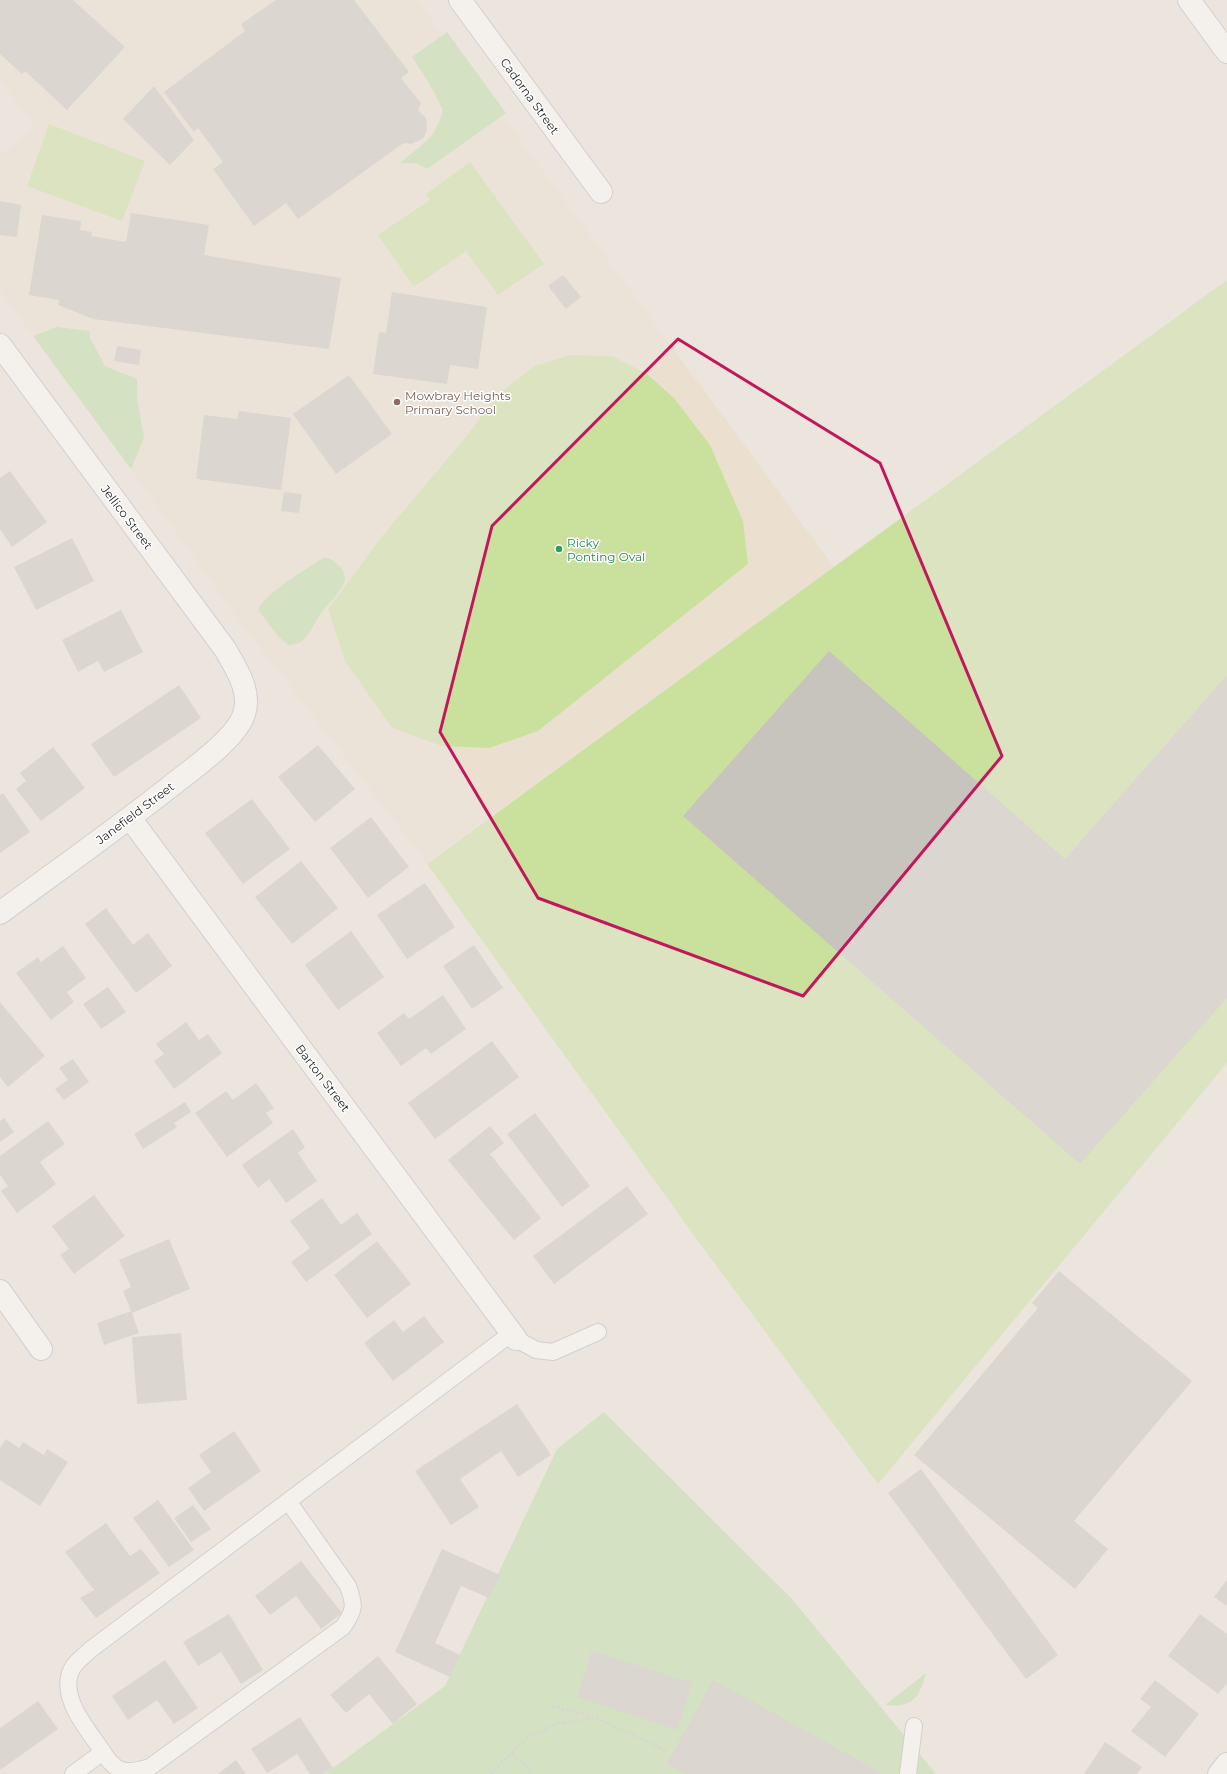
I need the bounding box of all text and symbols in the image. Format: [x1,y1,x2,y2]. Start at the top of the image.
street label: Cadorna Street [497,55,563,137]
place label: Mowbray Heights Primary School [405,388,511,417]
marker: Mowbray Heights Primary School [392,397,402,407]
street label: Jellico Street [97,481,156,552]
place label: Ricky Ponting Oval [567,535,645,564]
marker: Ricky Ponting Oval [554,544,564,554]
street label: Janefield Street [92,779,177,848]
street label: Barton Street [293,1041,353,1115]

